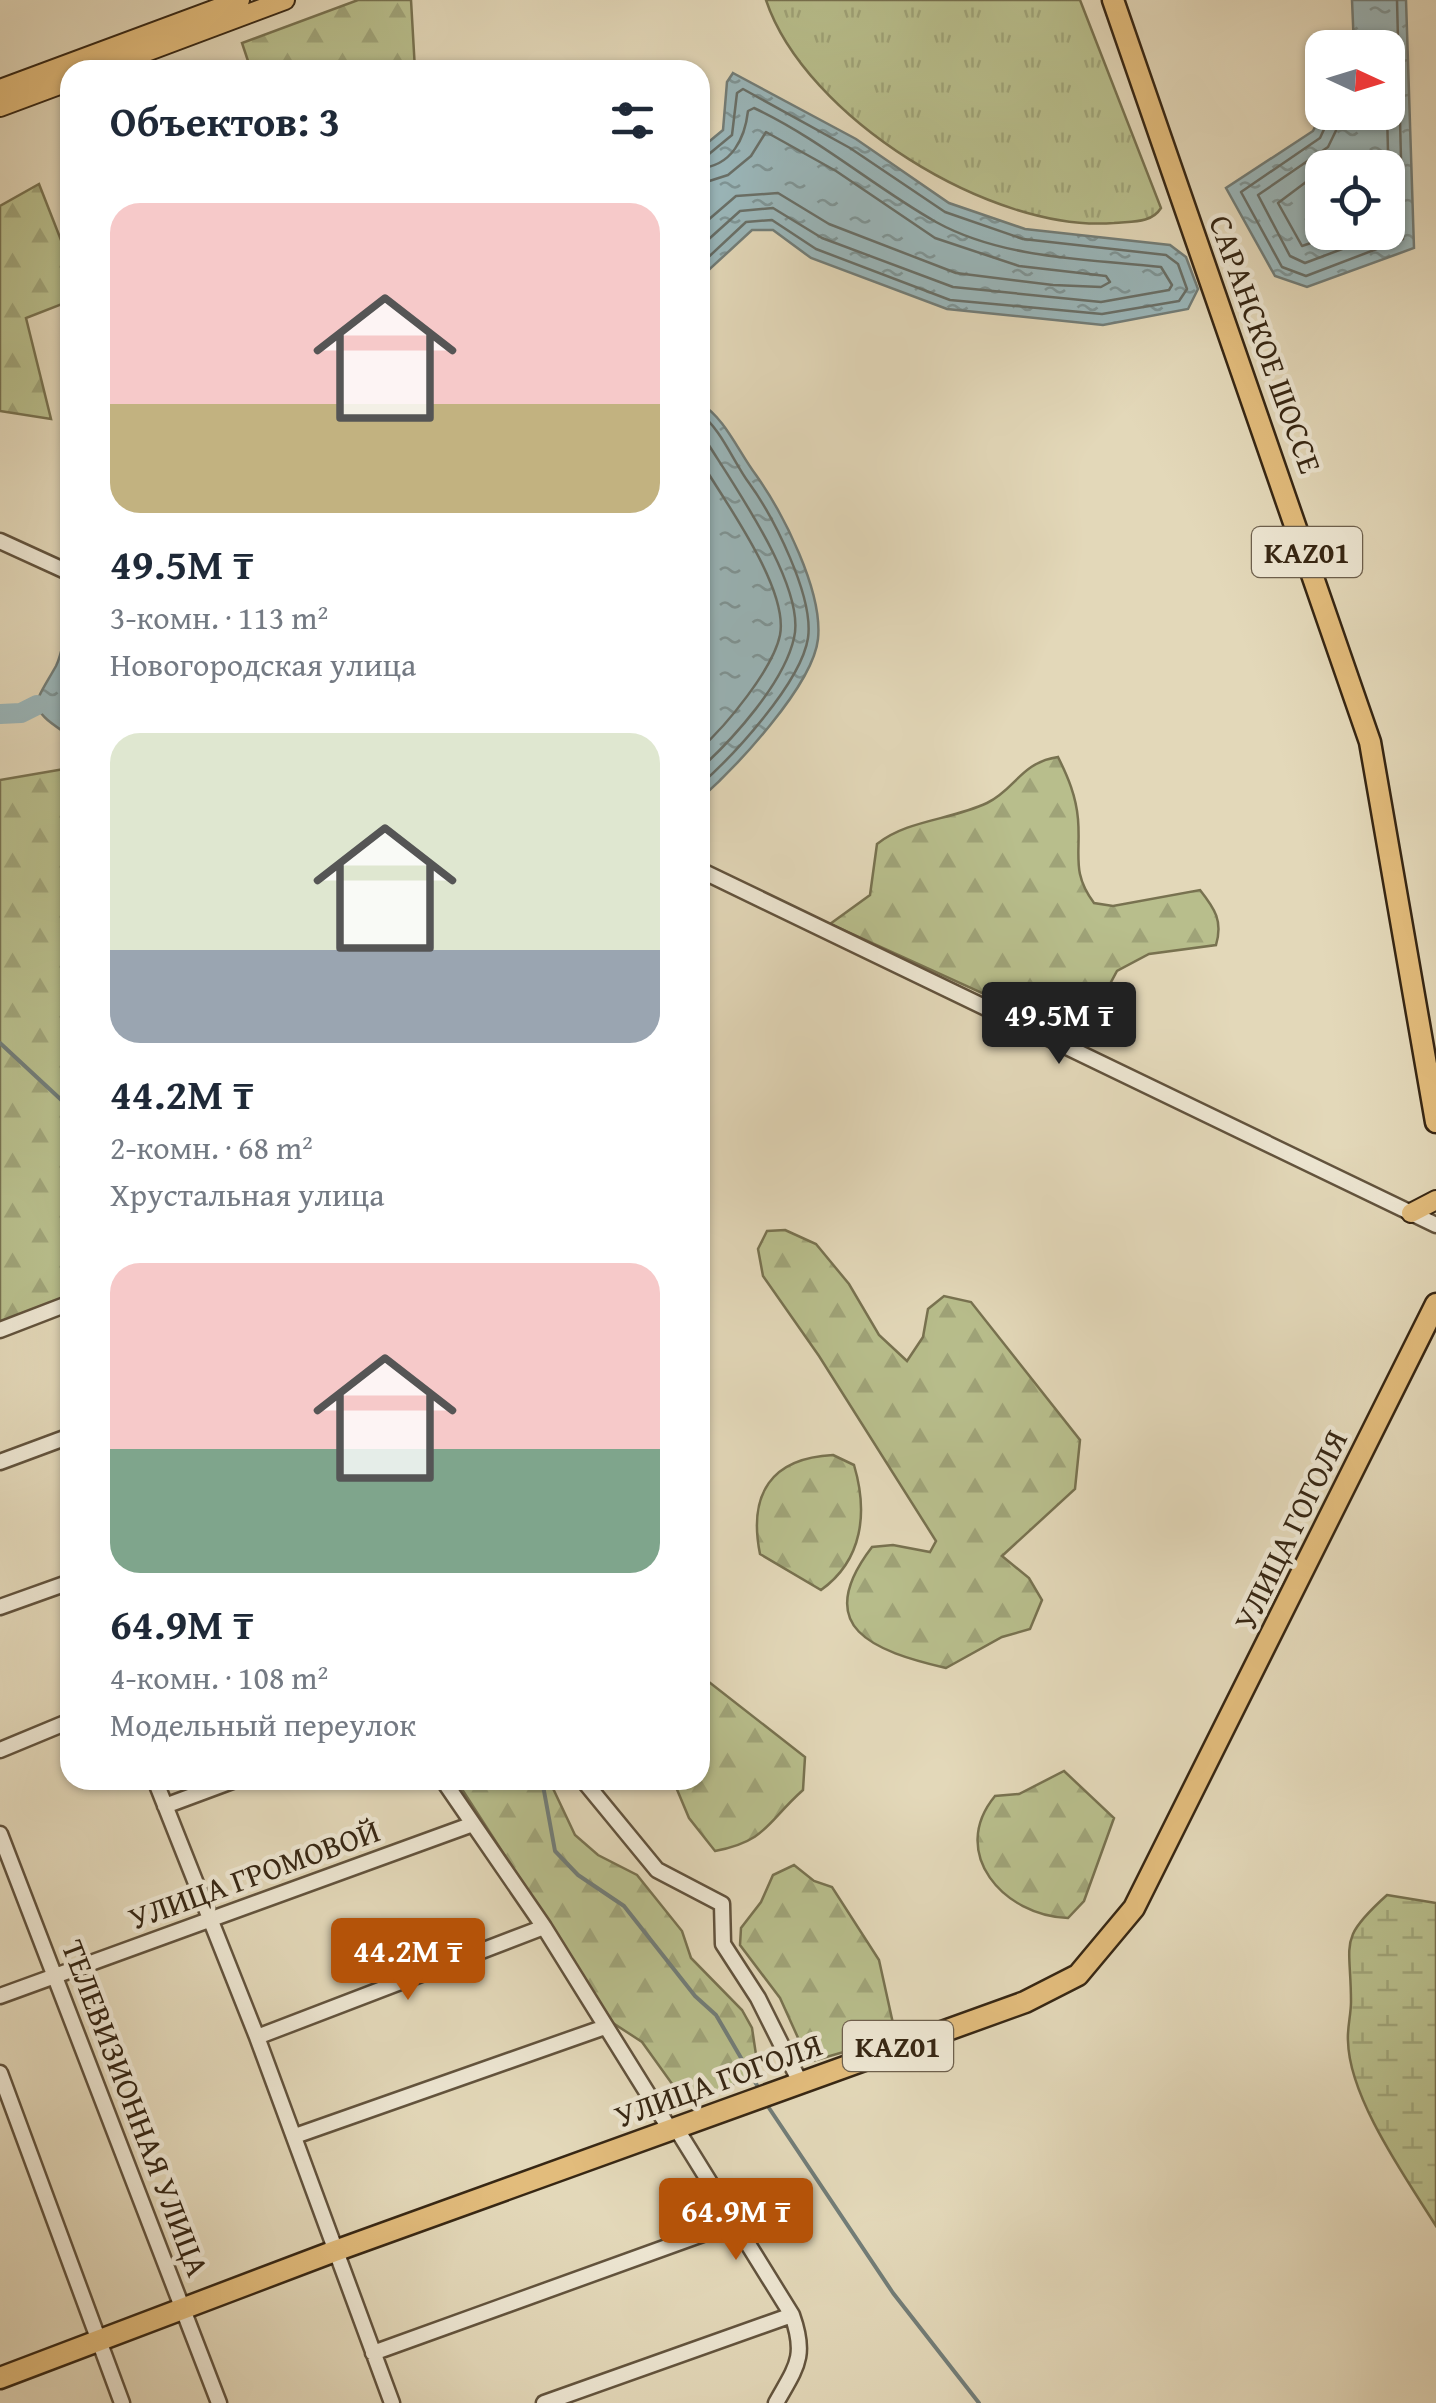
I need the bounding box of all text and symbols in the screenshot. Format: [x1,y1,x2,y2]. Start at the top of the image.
north arrow [1305,30,1405,130]
map controls [1305,30,1405,250]
text: Объектов: 3 [110,90,340,151]
icon: filters [605,93,660,148]
button: locate [1305,150,1405,250]
street label: САРАНСКОЕ ШОССЕ [1197,208,1335,480]
icon: home [295,268,475,448]
road number: KAZ01 [1252,527,1362,577]
text: 49.5M ₸ [110,533,254,594]
text: 3-комн. · 113 m² [110,594,328,641]
text: Новогородская улица [110,641,416,688]
icon: home [295,798,475,978]
pin: 49.5M ₸ [967,982,1151,1067]
text: 49.5M ₸ [1004,991,1114,1038]
text: 44.2M ₸ [110,1063,254,1124]
text: 2-комн. · 68 m² [110,1124,313,1171]
text: Хрустальная улица [110,1171,384,1218]
icon: home [295,1328,475,1508]
street label: УЛИЦА ГОГОЛЯ [1221,1422,1359,1638]
text: 64.9M ₸ [110,1593,254,1654]
text: 4-комн. · 108 m² [110,1654,328,1701]
text: Модельный переулок [110,1701,416,1748]
street label: УЛИЦА ГРОМОВОЙ [122,1807,386,1941]
pin: 44.2M ₸ [316,1918,500,2003]
text: 44.2M ₸ [353,1927,463,1974]
street label: ТЕЛЕВИЗИОННАЯ УЛИЦА [50,1933,222,2284]
street label: УЛИЦА ГОГОЛЯ [608,2021,828,2139]
road number: KАZ01 [843,2021,953,2071]
pin: 64.9M ₸ [644,2178,828,2263]
text: 64.9M ₸ [681,2187,791,2234]

